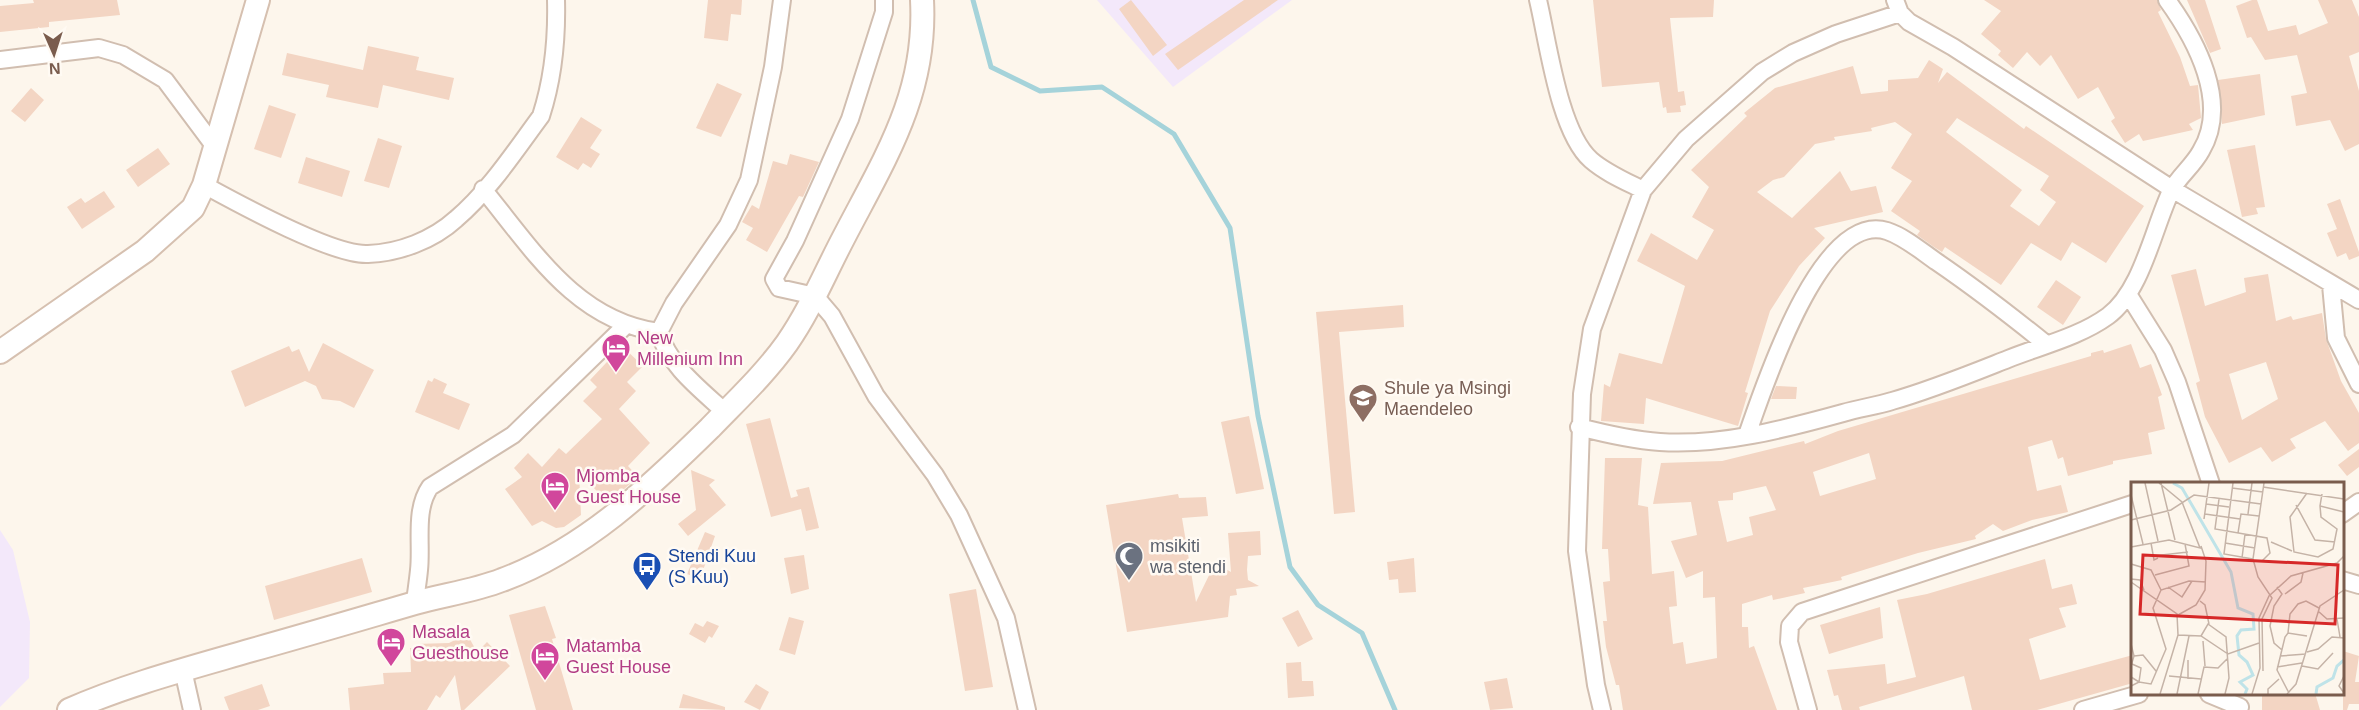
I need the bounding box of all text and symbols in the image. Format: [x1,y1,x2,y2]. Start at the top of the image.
north arrow [24,24,84,84]
text: N [49,60,61,77]
place label: New Millenium Inn [637,328,743,369]
hotel icon: New Millenium Inn [600,332,632,374]
place label: Shule ya Msingi Maendeleo [1384,378,1511,419]
school or university icon: Shule ya Msingi Maendeleo [1347,382,1379,424]
place label: Mjomba Guest House [576,466,681,507]
hotel icon: Mjomba Guest House [539,470,571,512]
inset map [2131,482,2344,695]
place label: msikiti wa stendi [1149,536,1226,577]
mosque icon: msikiti wa stendi [1113,540,1145,582]
place label: Stendi Kuu (S Kuu) [668,546,756,587]
bus stop icon: Stendi Kuu (S Kuu) [631,550,663,592]
place label: Masala Guesthouse [412,622,509,663]
hotel icon: Masala Guesthouse [375,626,407,668]
place label: Matamba Guest House [566,636,671,677]
hotel icon: Matamba Guest House [529,640,561,682]

